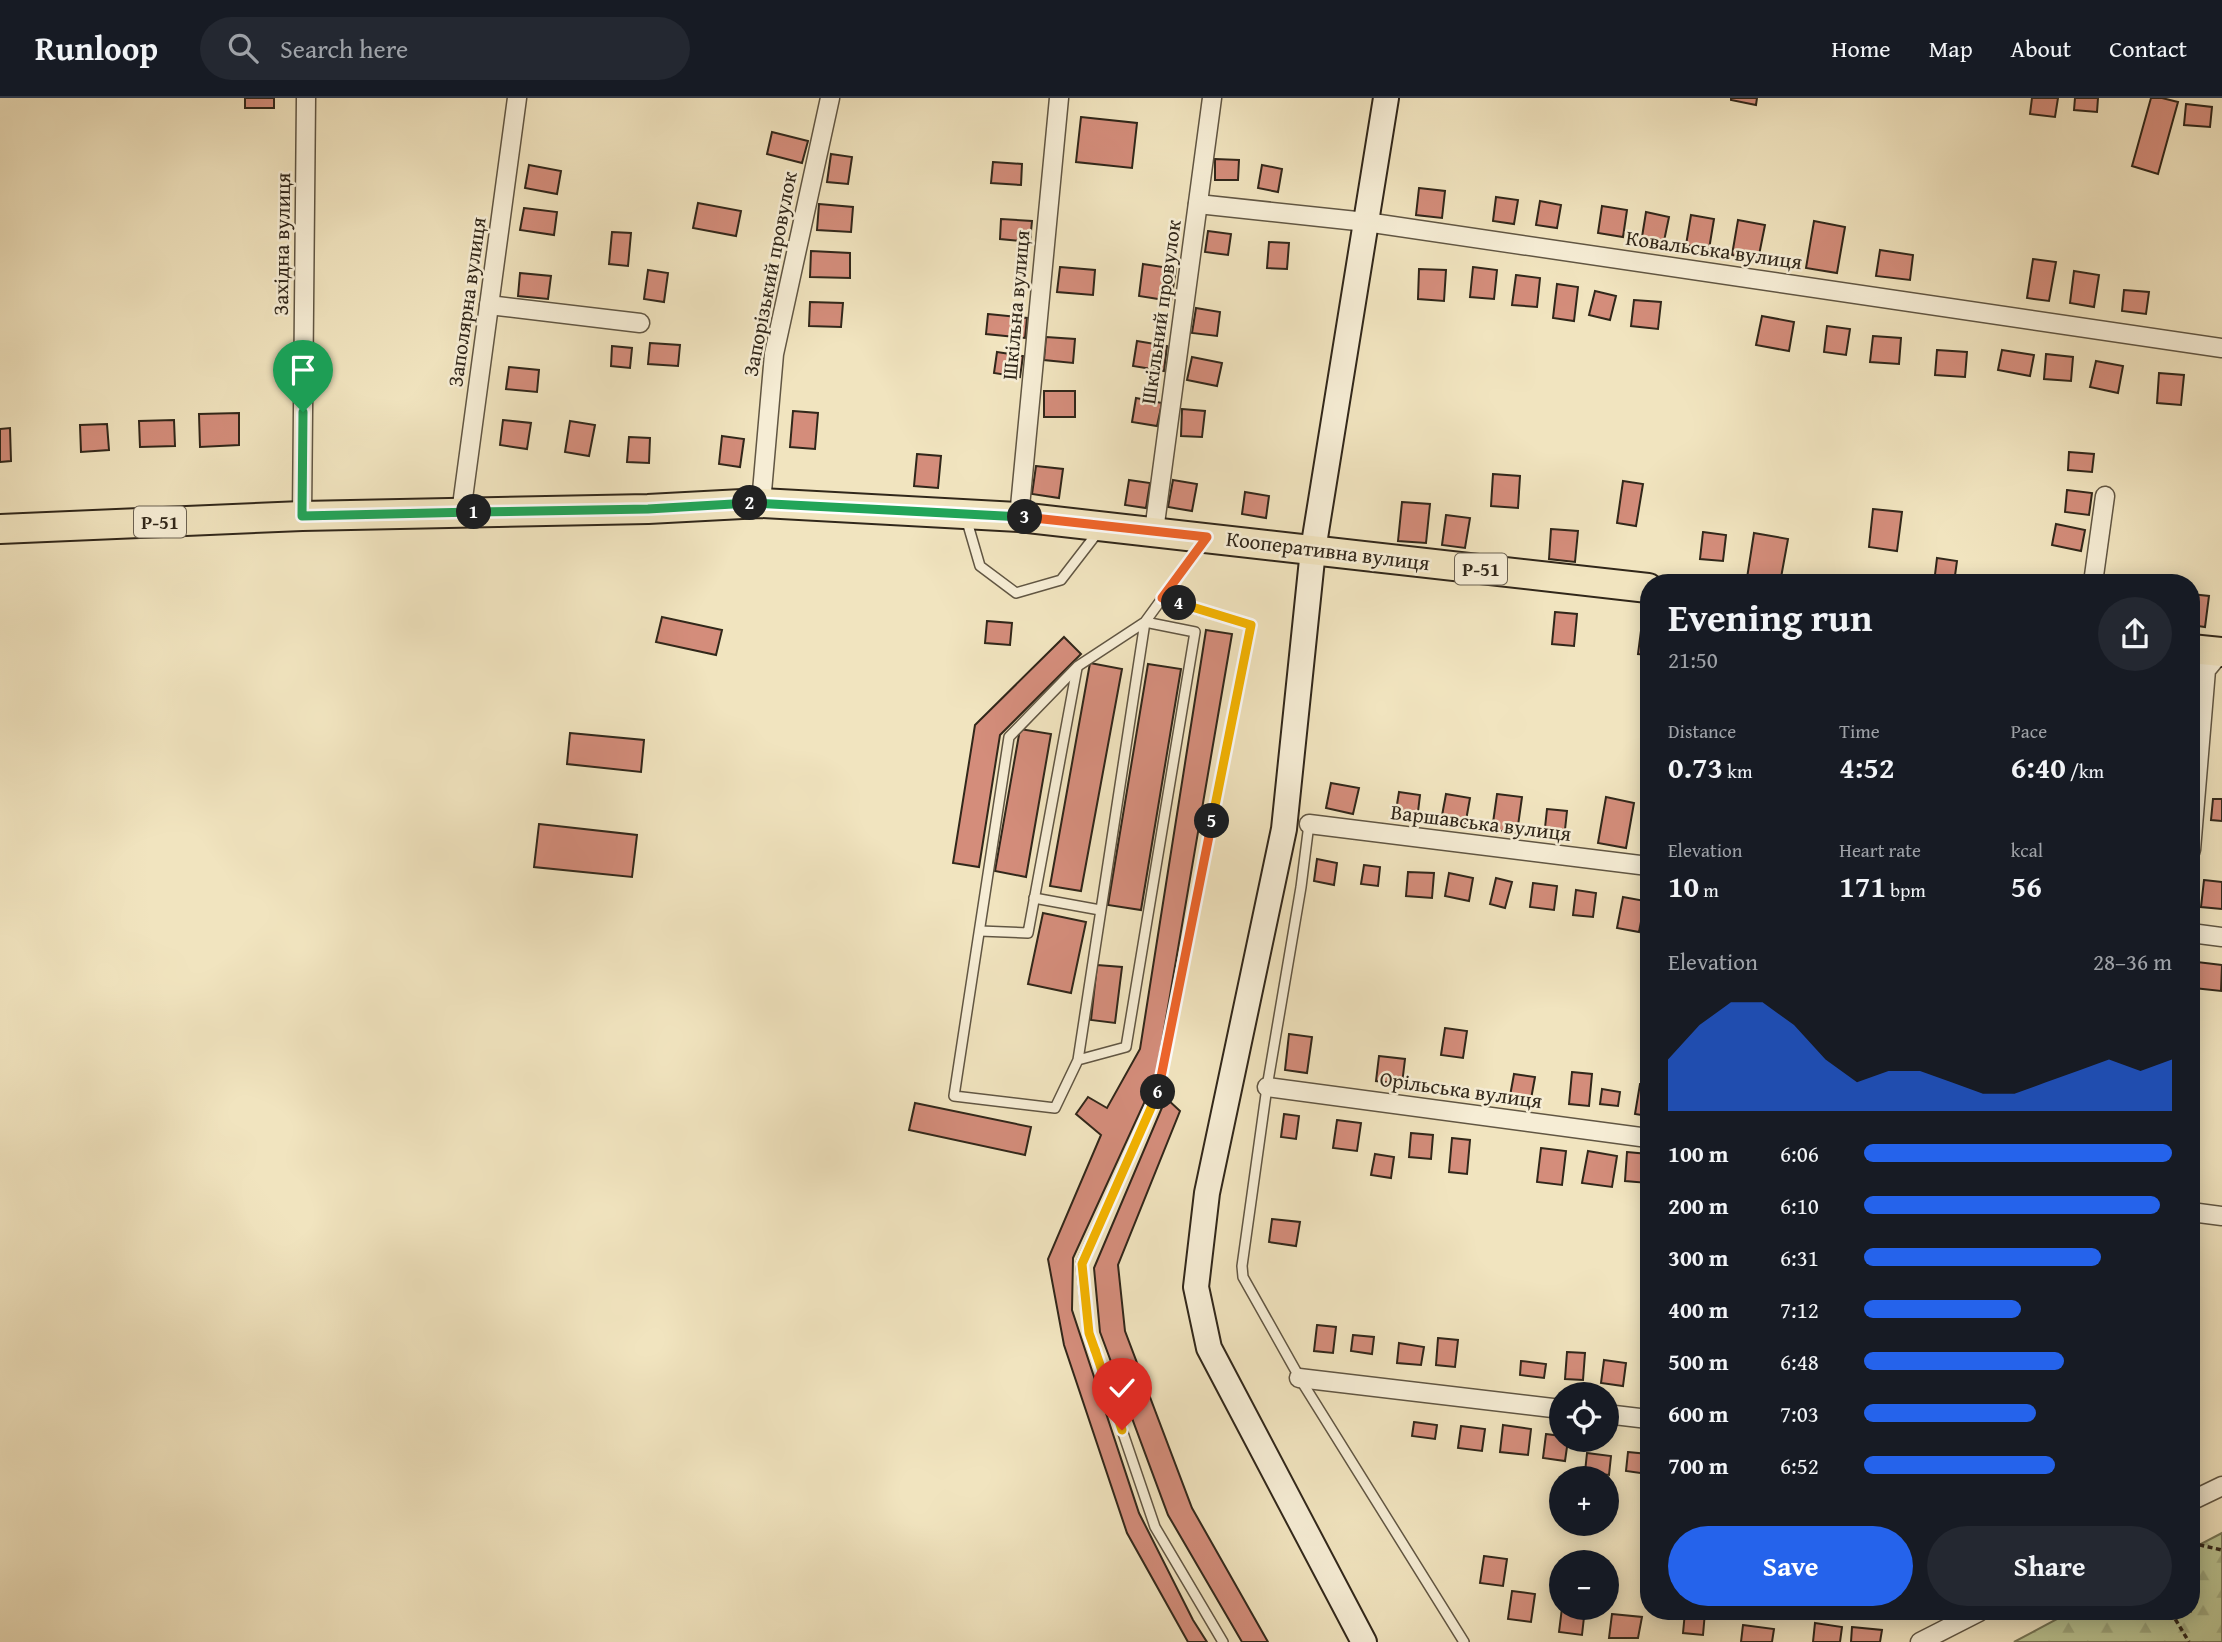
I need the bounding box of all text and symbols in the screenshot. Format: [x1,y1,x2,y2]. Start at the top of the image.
search box [200,17,690,80]
text: Runloop [35,24,158,72]
icon: search [224,29,262,67]
text: Search here [280,29,408,68]
text: Home [1832,31,1891,66]
text: Map [1929,31,1973,66]
text: About [2011,31,2071,66]
text: Contact [2109,31,2187,66]
street label: Запорізький провулок [734,169,805,379]
street label: Західна вулиця [265,172,298,316]
street label: Заполярна вулиця [439,215,494,389]
street label: Шкільний провулок [1132,218,1189,406]
street label: Ковальська вулиця [1624,222,1805,277]
street label: Шкільна вулиця [994,228,1038,381]
pin [273,340,333,412]
icon: arrive [284,351,322,389]
pin: 2 [732,486,768,520]
text: 2 [745,488,754,516]
pin: 1 [456,494,491,530]
text: 1 [469,497,478,525]
pin: 3 [1007,500,1042,534]
text: 3 [1020,502,1029,530]
road number: Р-51 [134,506,186,538]
street label: Кооперативна вулиця [1225,523,1432,578]
road number: Р-51 [1455,554,1507,584]
pin: 4 [1162,586,1196,620]
text: 4 [1174,588,1183,616]
text: Evening run [1668,589,1872,645]
button: share [2098,597,2172,671]
text: 21:50 [1668,643,1718,676]
text: Distance [1668,717,1736,745]
text: Time [1839,717,1880,745]
text: Pace [2011,717,2047,745]
text: 0.73 [1668,745,1723,789]
text: 4:52 [1839,745,1894,789]
text: 6:40 [2011,745,2066,789]
text: km [1723,757,1752,785]
text: /km [2066,757,2104,785]
street label: Варшавська вулиця [1389,796,1574,849]
pin: 5 [1194,804,1230,838]
text: 5 [1207,806,1216,834]
text: Elevation [1668,836,1742,864]
text: Heart rate [1839,836,1921,864]
text: kcal [2011,836,2043,864]
text: 10 [1668,864,1699,908]
text: 171 [1839,864,1886,908]
text: 56 [2011,864,2042,908]
text: m [1699,876,1719,904]
text: bpm [1886,876,1926,904]
text: Elevation [1668,945,1758,978]
text: 28–36 m [2093,945,2172,978]
street label: Орільська вулиця [1378,1063,1545,1116]
pin: 6 [1140,1074,1176,1110]
text: 6 [1153,1077,1162,1105]
text: 100 m [1668,1137,1729,1170]
text: 6:06 [1780,1137,1819,1170]
text: 200 m [1668,1189,1729,1222]
text: 6:10 [1780,1189,1819,1222]
text: 300 m [1668,1241,1729,1274]
text: 6:31 [1780,1241,1819,1274]
text: 400 m [1668,1293,1729,1326]
text: 7:12 [1780,1293,1819,1326]
text: 500 m [1668,1345,1729,1378]
text: 6:48 [1780,1345,1819,1378]
pin [1092,1358,1152,1430]
icon: check [1103,1369,1141,1407]
map controls [1549,1382,1619,1620]
button: locate [1549,1382,1619,1452]
text: 600 m [1668,1397,1729,1430]
text: 7:03 [1780,1397,1819,1430]
text: 700 m [1668,1449,1729,1482]
text: 6:52 [1780,1449,1819,1482]
button: + [1549,1466,1619,1536]
button: Save [1668,1526,1913,1606]
button: Share [1927,1526,2172,1606]
button: − [1549,1550,1619,1620]

